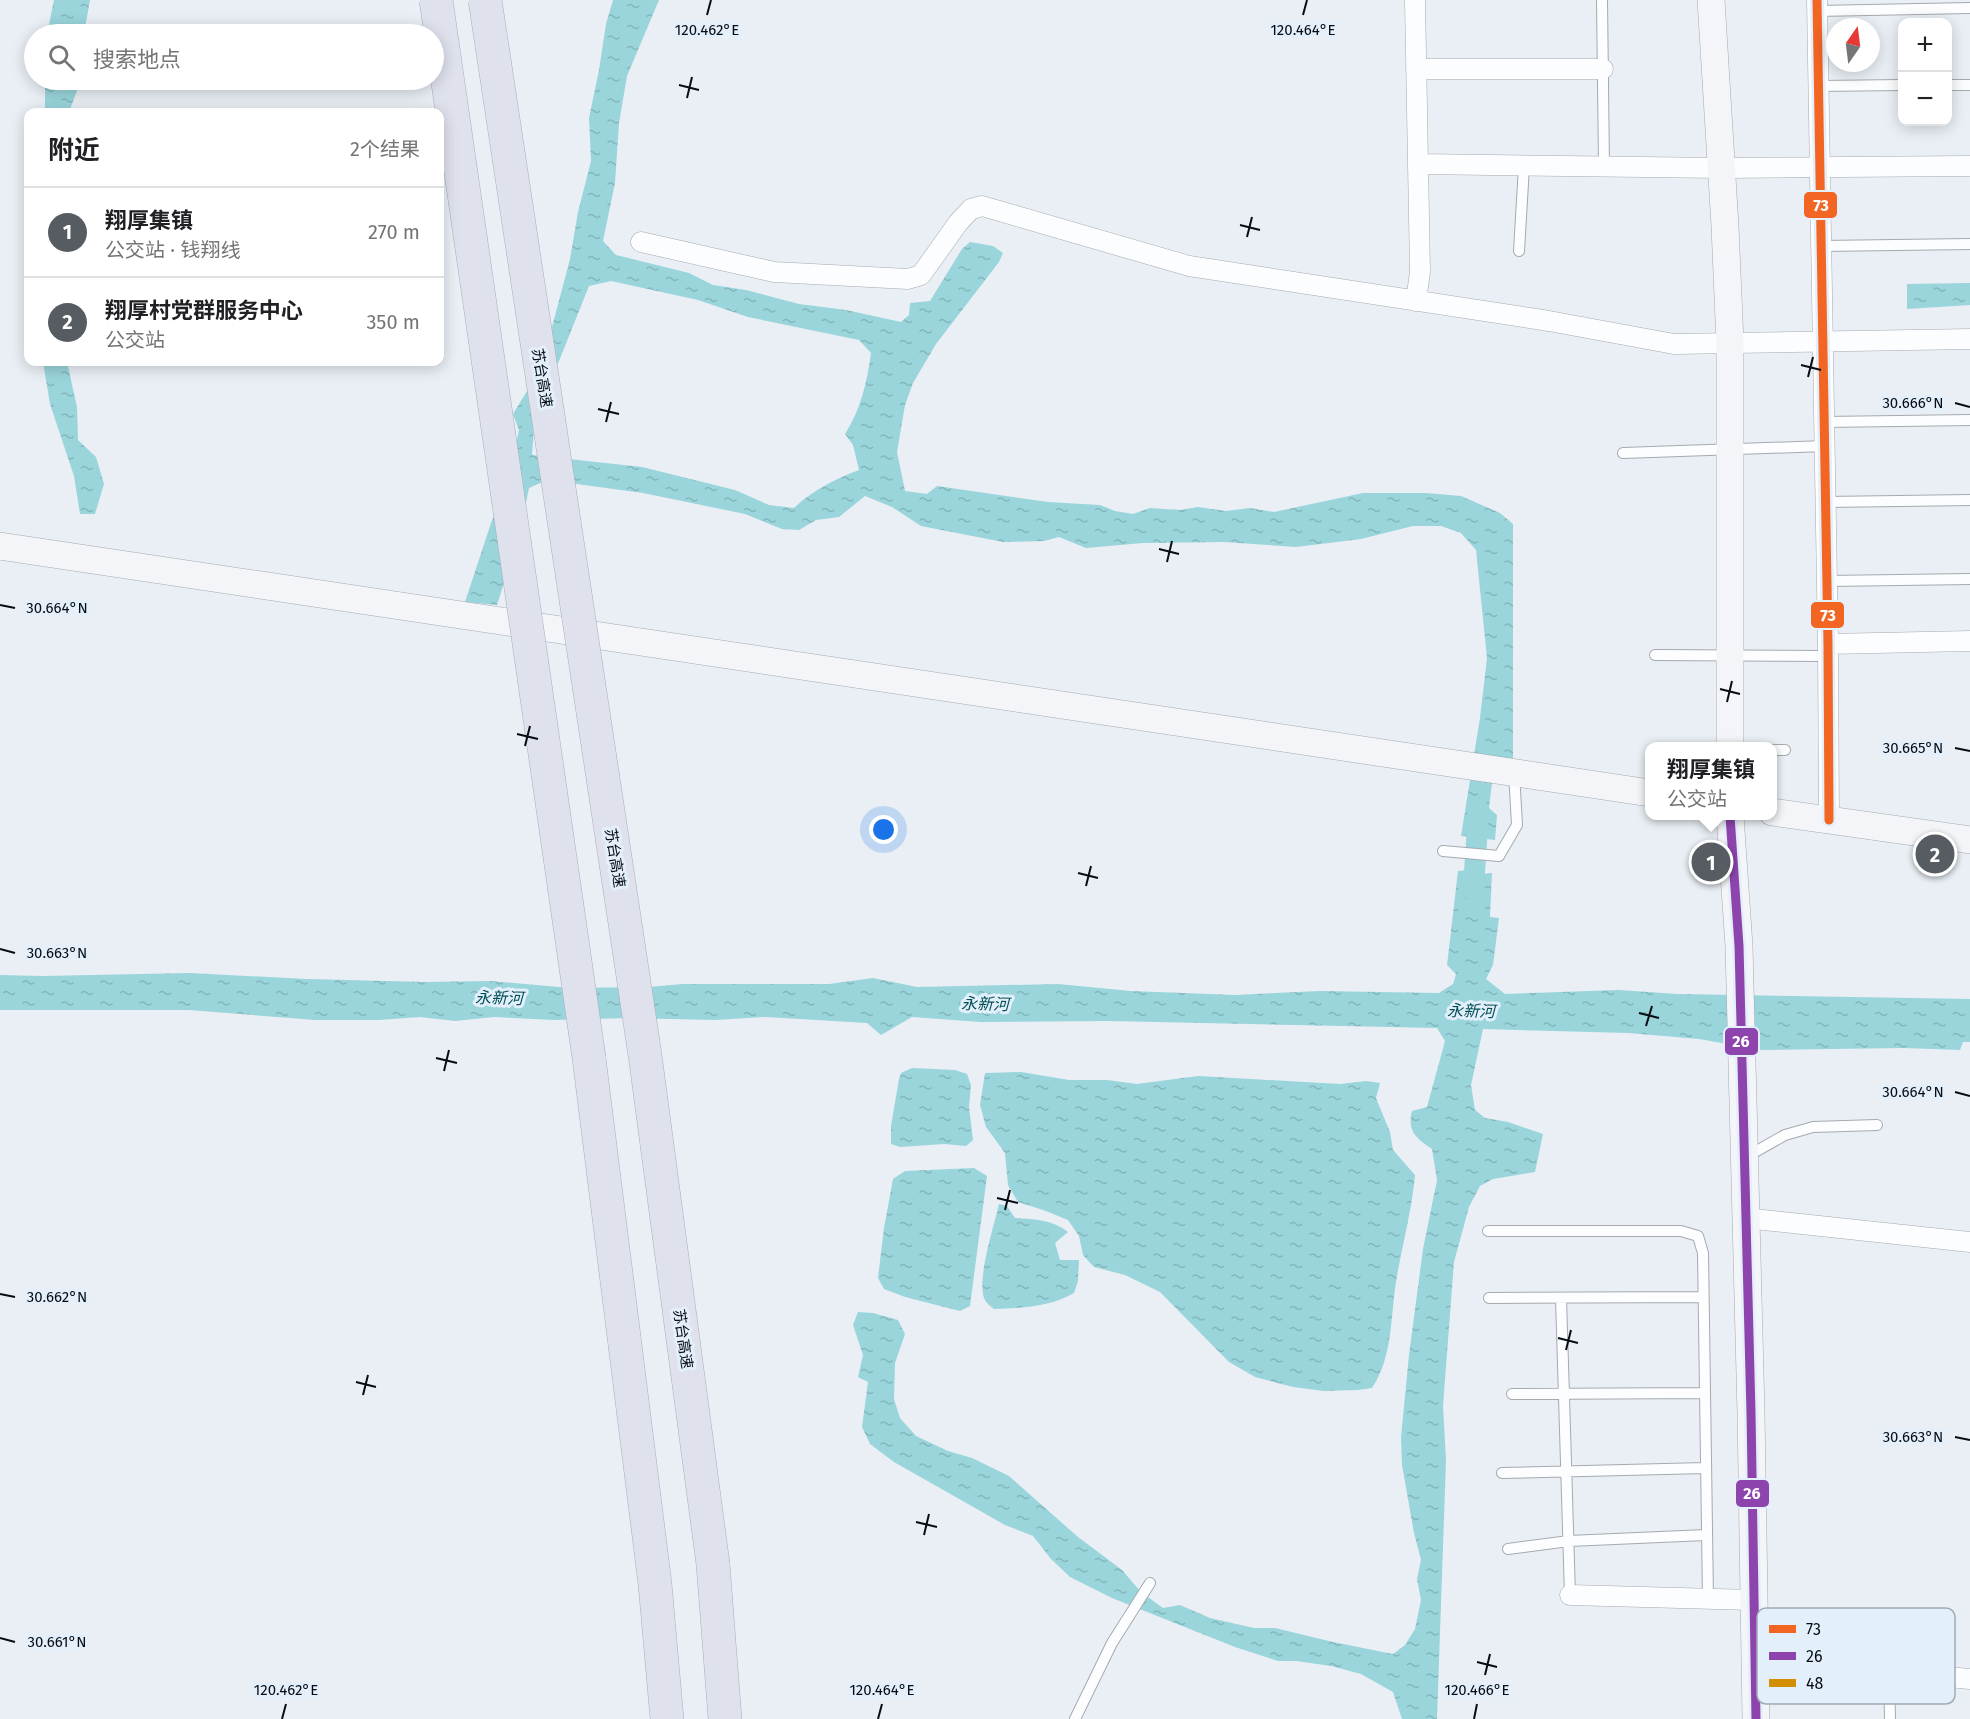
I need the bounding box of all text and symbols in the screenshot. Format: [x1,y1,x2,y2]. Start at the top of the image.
north arrow [1826,18,1880,72]
map controls [1898,18,1952,126]
button: + [1898,18,1952,72]
text: 120.462°E [675,21,739,39]
text: 120.464°E [1270,21,1336,39]
search box [24,24,444,90]
icon: search [45,41,78,74]
text: 搜索地点 [93,46,181,73]
button: − [1898,72,1952,126]
text: 附近 [48,135,100,166]
text: 2个结果 [350,137,420,161]
line badge: 73 [1803,191,1838,219]
text: 73 [1813,196,1829,215]
text: 翔厚集镇 [105,207,193,234]
text: 1 [63,220,72,244]
text: 270 m [368,220,420,244]
text: 公交站 · 钱翔线 [105,238,240,262]
text: 翔厚村党群服务中心 [105,297,303,324]
text: 2 [62,310,73,334]
text: 350 m [366,310,420,334]
text: 公交站 [105,328,165,352]
street label: 苏台高速 [528,347,556,409]
text: 30.666°N [1882,394,1944,412]
text: 30.664°N [26,599,88,617]
line badge: 73 [1810,601,1845,629]
text: 73 [1820,606,1836,625]
text: 30.665°N [1883,739,1943,757]
popup [1645,742,1777,820]
text: 翔厚集镇 [1667,756,1755,783]
text: 公交站 [1667,787,1727,811]
your location [869,815,898,844]
street label: 苏台高速 [601,827,629,889]
pin: 2 [1916,832,1954,876]
pin: 1 [1692,840,1730,884]
text: 30.663°N [27,944,87,962]
water label: 永新河 [475,988,526,1008]
water label: 永新河 [961,994,1012,1014]
water label: 永新河 [1447,1001,1498,1021]
line badge: 26 [1724,1027,1759,1056]
text: 26 [1732,1032,1750,1051]
text: 30.664°N [1882,1083,1944,1101]
text: 30.662°N [27,1288,87,1306]
street label: 苏台高速 [670,1308,696,1370]
text: 30.663°N [1883,1428,1943,1446]
line badge: 26 [1735,1479,1770,1508]
text: 26 [1743,1484,1761,1503]
legend [1757,1608,1955,1704]
text: 73 [1806,1620,1821,1639]
text: 30.661°N [27,1633,87,1651]
text: 26 [1806,1647,1822,1666]
text: 48 [1806,1674,1824,1693]
text: 120.462°E [254,1681,318,1699]
text: 120.464°E [849,1681,915,1699]
text: 120.466°E [1444,1681,1510,1699]

